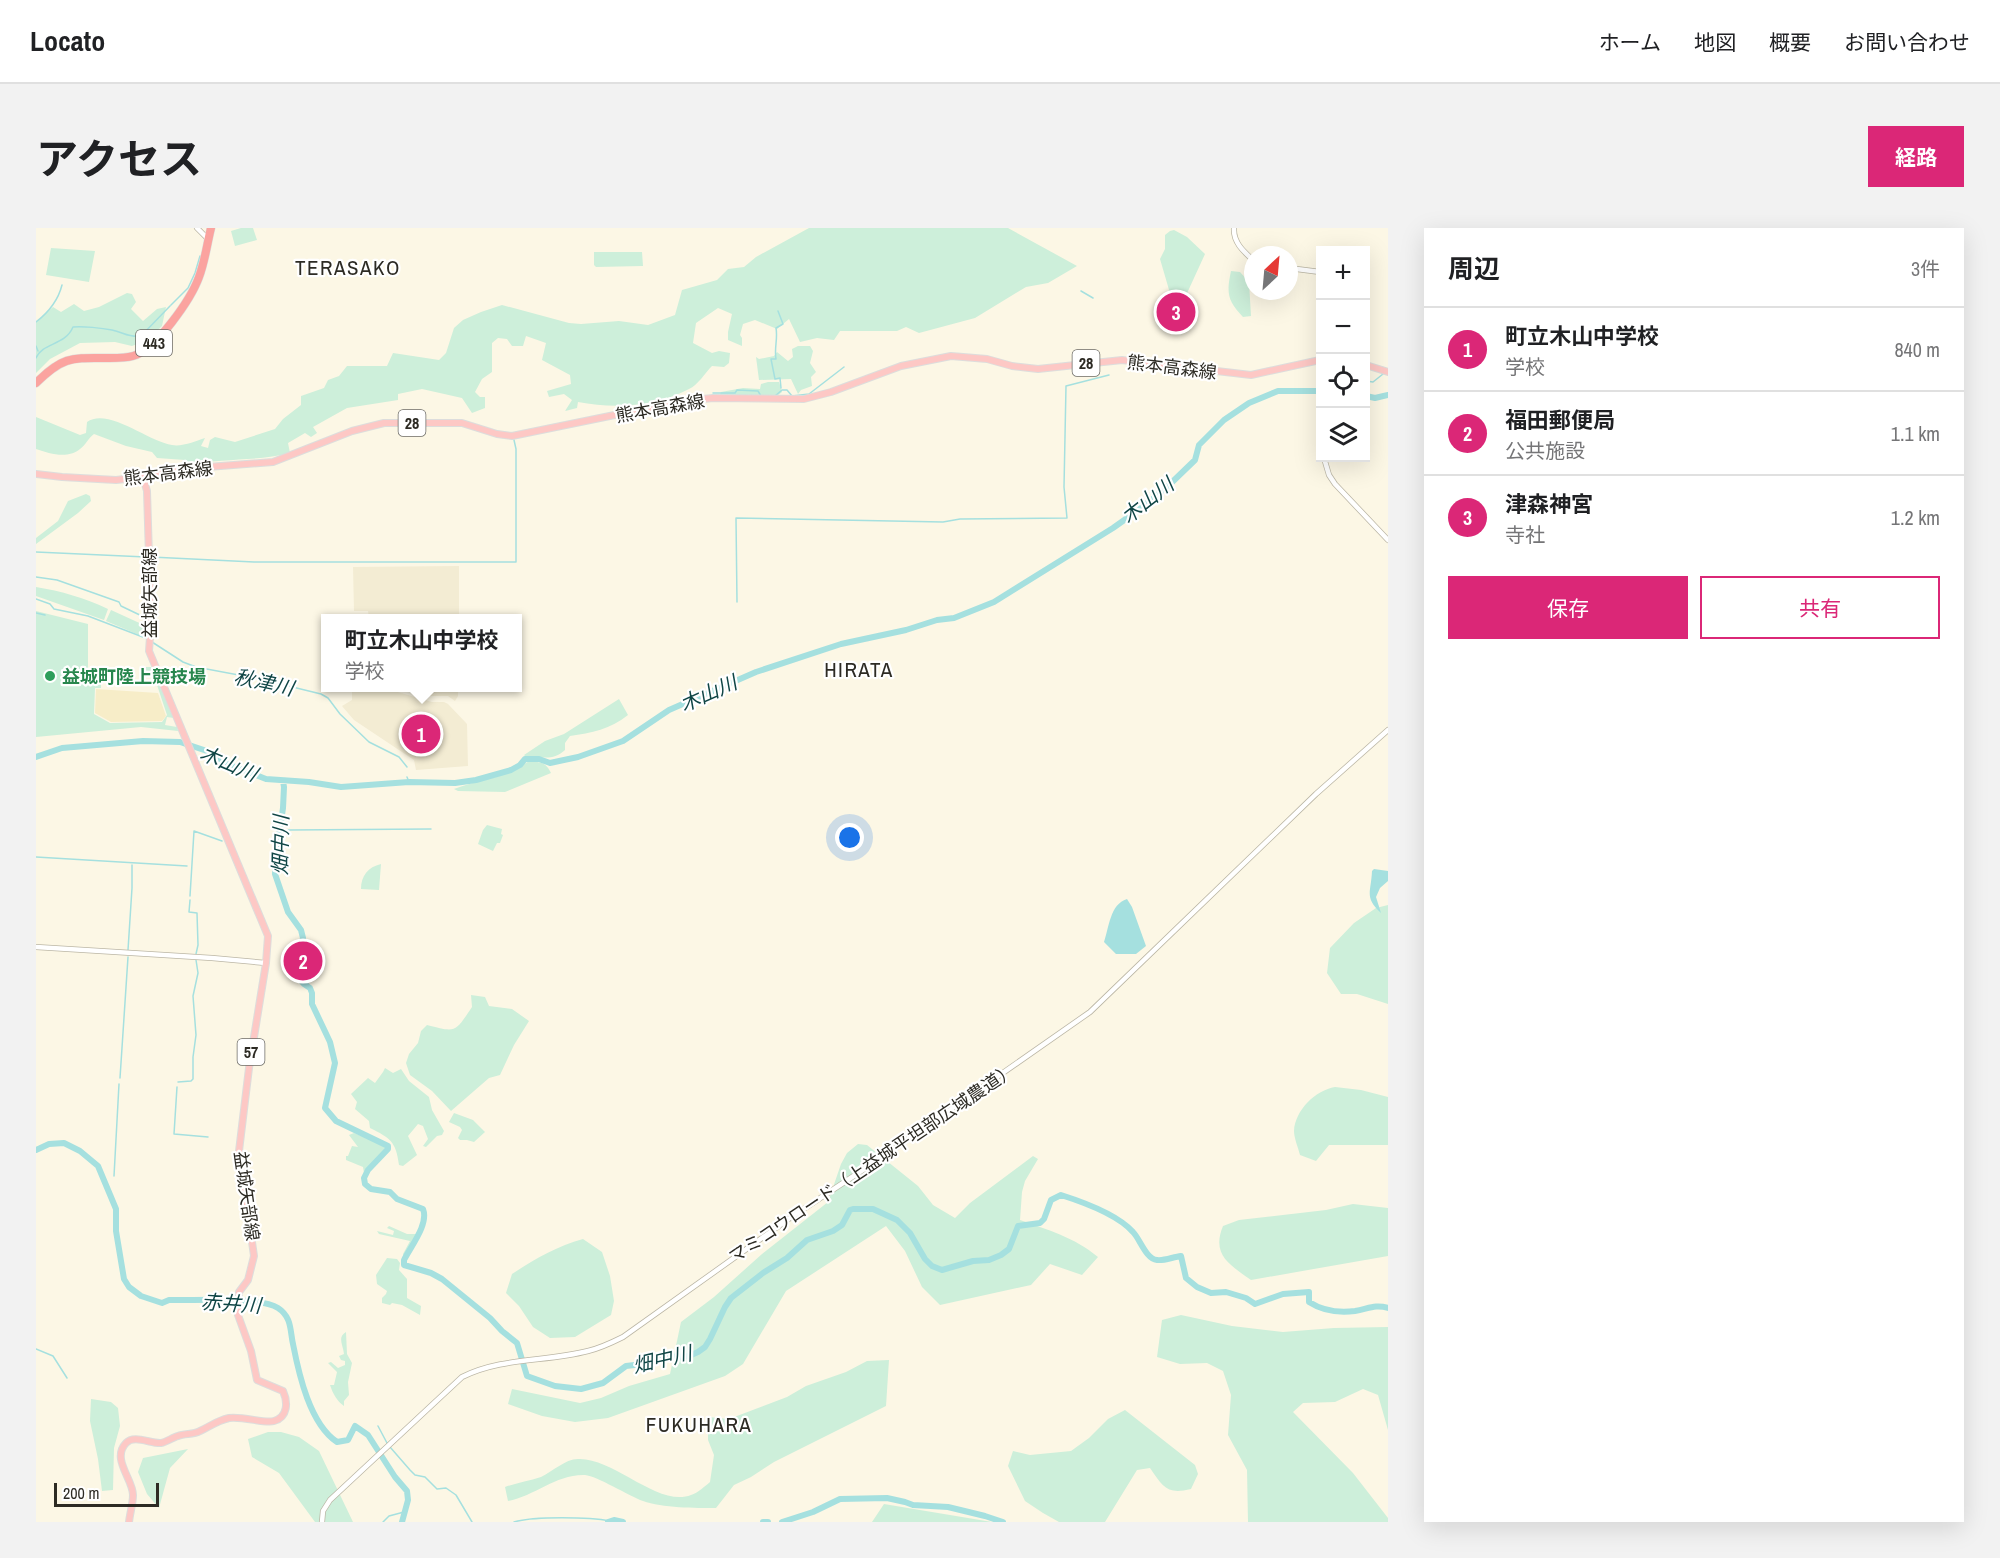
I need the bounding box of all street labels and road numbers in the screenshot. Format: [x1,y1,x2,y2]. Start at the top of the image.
road number: 443 [136,330,172,356]
street label: 熊本高森線 [1126,349,1218,385]
road number: 28 [1072,350,1100,376]
street label: 熊本高森線 [614,388,706,428]
road number: 28 [398,410,425,436]
street label: 熊本高森線 [122,455,214,491]
street label: 益城矢部線 [137,548,162,638]
road number: 57 [238,1039,264,1065]
street label: マミコウロード（上益城平坦部広域農道） [724,1057,1020,1269]
street label: 益城矢部線 [228,1150,266,1242]

